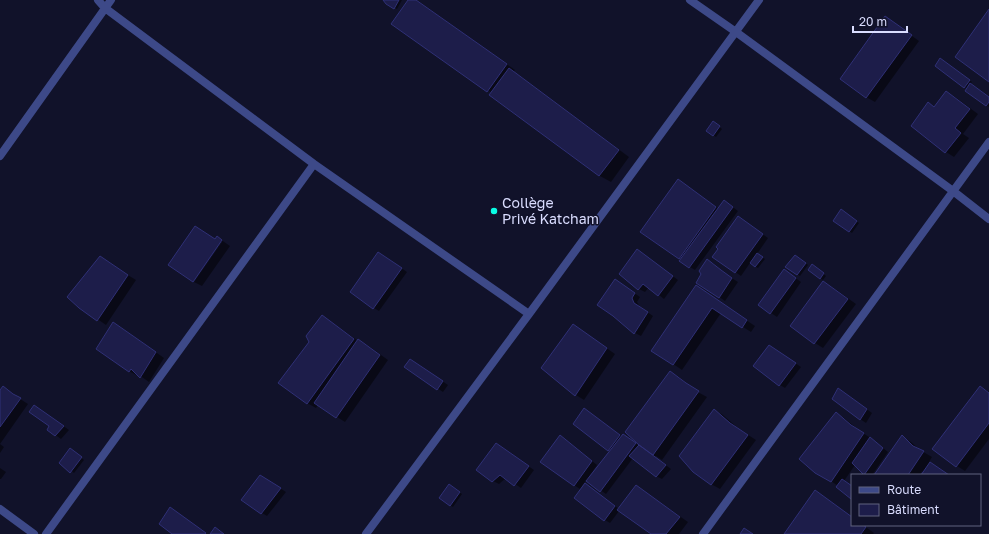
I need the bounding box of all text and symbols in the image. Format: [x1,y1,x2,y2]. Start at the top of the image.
scale bar [853,8,907,34]
text: 20 m [859,14,887,29]
place label: Collège Privé Katcham [502,194,599,227]
marker: Collège Privé Katcham [489,206,499,216]
legend [851,474,981,526]
text: Route [887,482,921,497]
text: Bâtiment [887,502,940,517]

